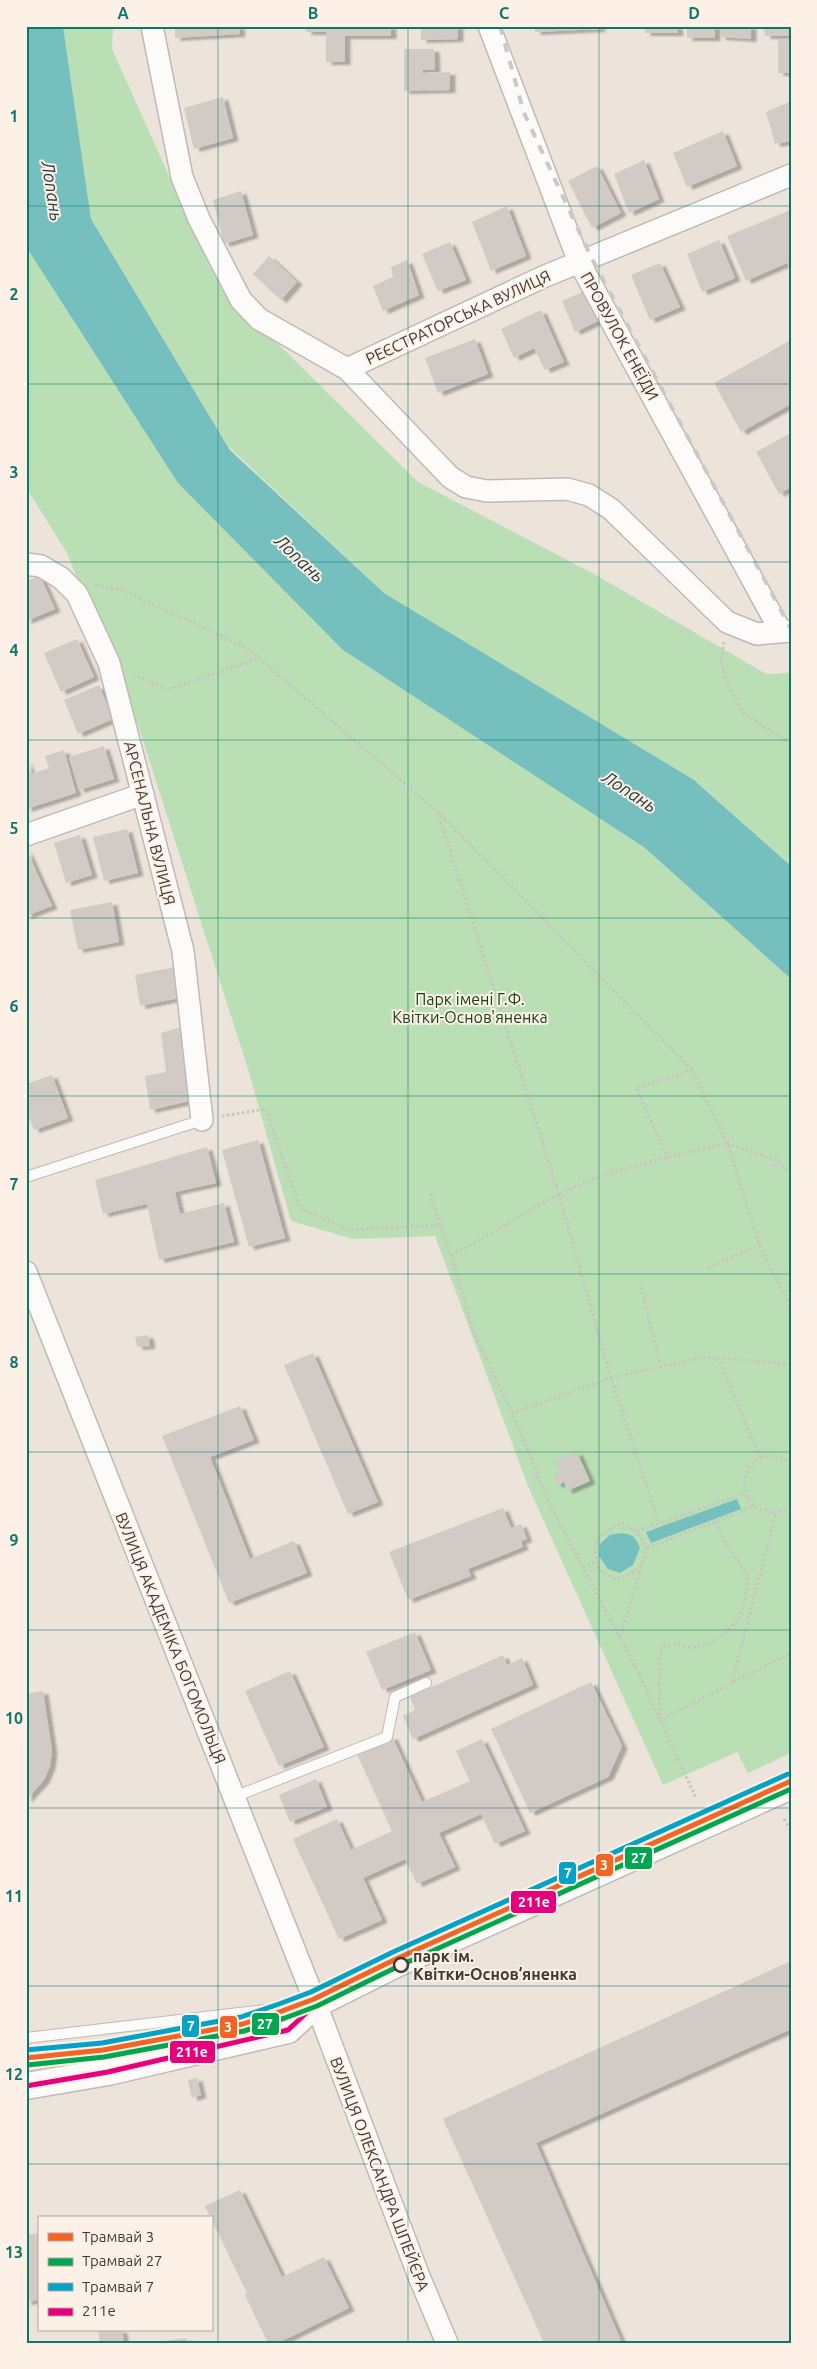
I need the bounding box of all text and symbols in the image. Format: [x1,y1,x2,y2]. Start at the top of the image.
text: A [117,4,129,22]
text: B [308,4,318,22]
text: C [499,4,509,22]
text: D [688,4,700,22]
text: 1 [9,107,19,125]
water label: Лопань [38,159,68,222]
street label: РЕЄСТРАТОРСЬКА ВУЛИЦЯ [363,266,553,368]
street label: ПРОВУЛОК ЕНЕЇДИ [577,269,663,403]
text: 2 [9,285,19,303]
text: 3 [9,463,19,481]
water label: Лопань [270,529,329,586]
text: 4 [9,641,19,659]
street label: АРСЕНАЛЬНА ВУЛИЦЯ [121,739,179,907]
water label: Лопань [598,766,661,816]
text: 5 [9,819,19,837]
park label: Парк імені Г.Ф. Квітки-Основ'яненка [392,990,548,1026]
text: 6 [9,997,19,1015]
text: 7 [9,1175,19,1193]
text: 8 [9,1353,19,1371]
street label: ВУЛИЦЯ АКАДЕМІКА БОГОМОЛЬЦЯ [112,1510,230,1766]
text: 9 [9,1531,19,1549]
text: 10 [5,1709,23,1727]
line badge: 27 [624,1846,653,1870]
text: 27 [631,1850,647,1866]
line badge: 3 [595,1853,614,1877]
text: 3 [600,1857,608,1873]
line badge: 7 [558,1861,577,1885]
text: 7 [564,1865,572,1881]
text: 11 [5,1887,23,1905]
line badge: 211е [510,1890,557,1914]
text: 211е [518,1894,550,1910]
place label: парк ім. Квітки-Основ’яненка [413,1947,577,1983]
marker: парк ім. Квітки-Основ’яненка [393,1957,409,1973]
line badge: 27 [251,2012,280,2036]
line badge: 7 [181,2014,200,2038]
line badge: 3 [219,2015,238,2039]
text: 27 [257,2016,273,2032]
text: 7 [187,2018,195,2034]
text: 3 [224,2019,232,2035]
line badge: 211е [169,2040,216,2064]
text: 211е [176,2044,208,2060]
street label: ВУЛИЦЯ ОЛЕКСАНДРА ШПЕЙЄРА [327,2054,434,2294]
text: 12 [5,2065,23,2083]
legend [38,2216,212,2332]
text: Трамвай 3 [82,2228,154,2245]
text: 13 [5,2243,23,2261]
text: Трамвай 27 [82,2252,163,2269]
text: Трамвай 7 [82,2278,154,2295]
text: 211е [82,2302,116,2319]

